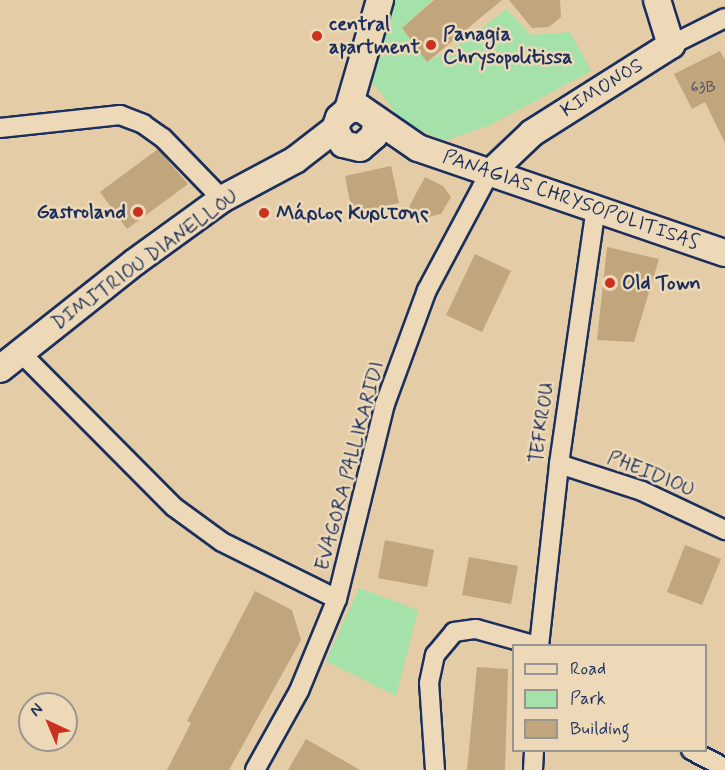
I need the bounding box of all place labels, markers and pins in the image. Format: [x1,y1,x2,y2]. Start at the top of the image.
place label: central apartment [329,13,420,60]
place label: Panagia Chrysopolitissa [443,22,573,69]
marker: central apartment [310,29,324,43]
marker: Panagia Chrysopolitissa [424,38,438,52]
place label: Gastroland [37,200,126,224]
place label: Μάριος Κυριτσης [276,201,429,225]
marker: Gastroland [131,205,145,219]
marker: Μάριος Κυριτσης [257,206,271,220]
place label: Old Town [622,271,703,295]
marker: Old Town [603,276,617,290]

